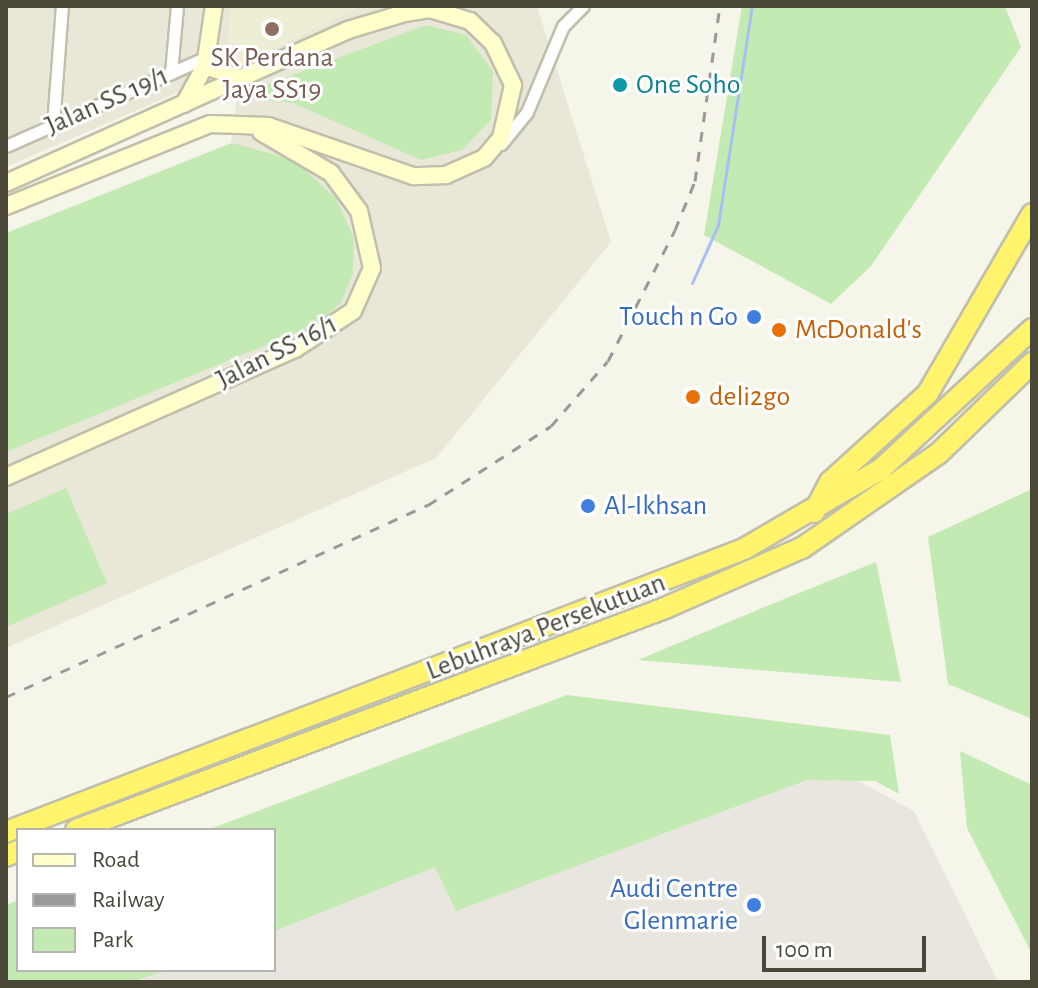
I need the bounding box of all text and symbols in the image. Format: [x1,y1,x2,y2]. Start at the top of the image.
marker: SK Perdana Jaya SS19 [263,20,281,38]
place label: SK Perdana Jaya SS19 [210,41,334,107]
street label: Jalan SS 19/1 [40,59,174,143]
place label: One Soho [636,68,740,102]
marker: One Soho [611,76,629,94]
place label: Touch n Go [619,300,738,334]
street label: Jalan SS 16/1 [211,307,343,397]
marker: Touch n Go [745,308,763,326]
place label: McDonald's [795,313,922,347]
marker: McDonald's [770,321,788,339]
place label: deli2go [709,380,790,414]
marker: deli2go [684,388,702,406]
place label: Al-Ikhsan [604,489,707,523]
marker: Al-Ikhsan [579,497,597,515]
street label: Lebuhraya Persekutuan [422,566,670,688]
legend [16,828,276,972]
text: Road [92,848,140,872]
place label: Audi Centre Glenmarie [610,872,738,938]
text: Railway [92,888,164,912]
marker: Audi Centre Glenmarie [745,896,763,914]
scale bar [766,920,930,970]
text: Park [92,928,133,952]
text: 100 m [776,938,833,962]

